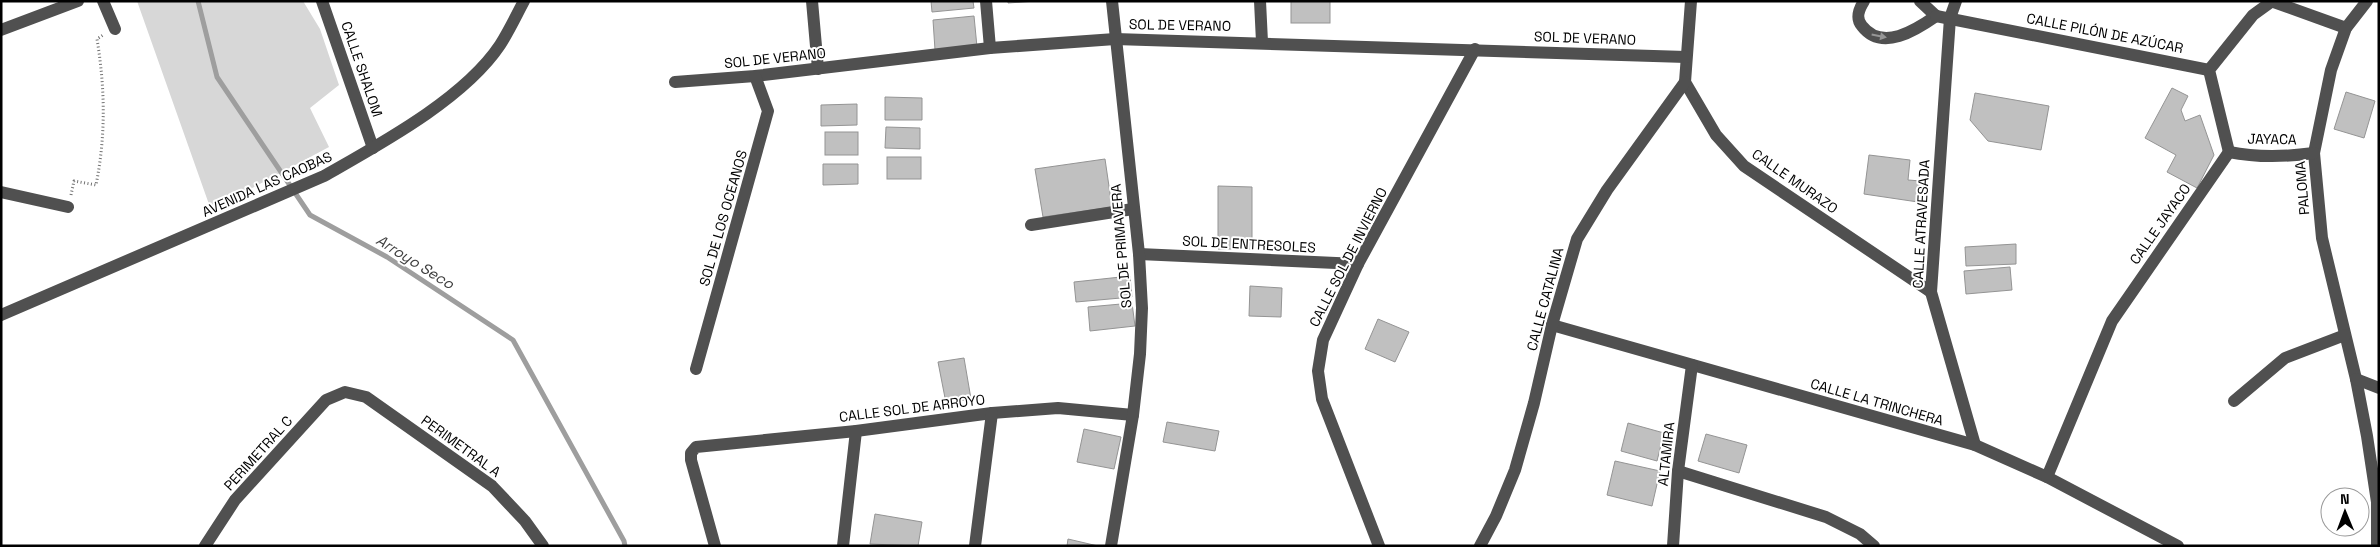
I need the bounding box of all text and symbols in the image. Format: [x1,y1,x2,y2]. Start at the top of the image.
street label: CALLE PILÓN DE AZÚCAR [2025,9,2185,57]
street label: SOL DE VERANO [1129,15,1231,35]
street label: CALLE SHALOM [337,19,387,119]
street label: SOL DE VERANO [1534,27,1636,49]
one-way arrow [1871,32,1887,40]
street label: SOL DE VERANO [723,44,827,72]
street label: JAYACA [2247,130,2297,148]
street label: CALLE MURAZO [1749,145,1841,217]
street label: AVENIDA LAS CAOBAS [199,147,335,221]
street label: SOL DE LOS OCEANOS [695,148,751,288]
street label: CALLE ATRAVESADA [1909,159,1933,289]
street label: PALOMA [2291,160,2313,216]
street label: CALLE JAYACO [2125,180,2195,268]
street label: SOL DE PRIMAVERA [1107,183,1135,309]
street label: CALLE SOL DE INVIERNO [1305,184,1391,330]
water label: Arroyo Seco [373,230,458,293]
street label: SOL DE ENTRESOLES [1182,232,1316,256]
street label: CALLE CATALINA [1523,245,1567,353]
street label: CALLE LA TRINCHERA [1808,374,1946,430]
street label: CALLE SOL DE ARROYO [838,390,986,426]
street label: PERIMETRAL A [418,411,504,481]
street label: PERIMETRAL C [220,412,296,494]
street label: ALTAMIRA [1654,421,1678,487]
north arrow [2320,487,2370,537]
text: N [2340,490,2350,508]

